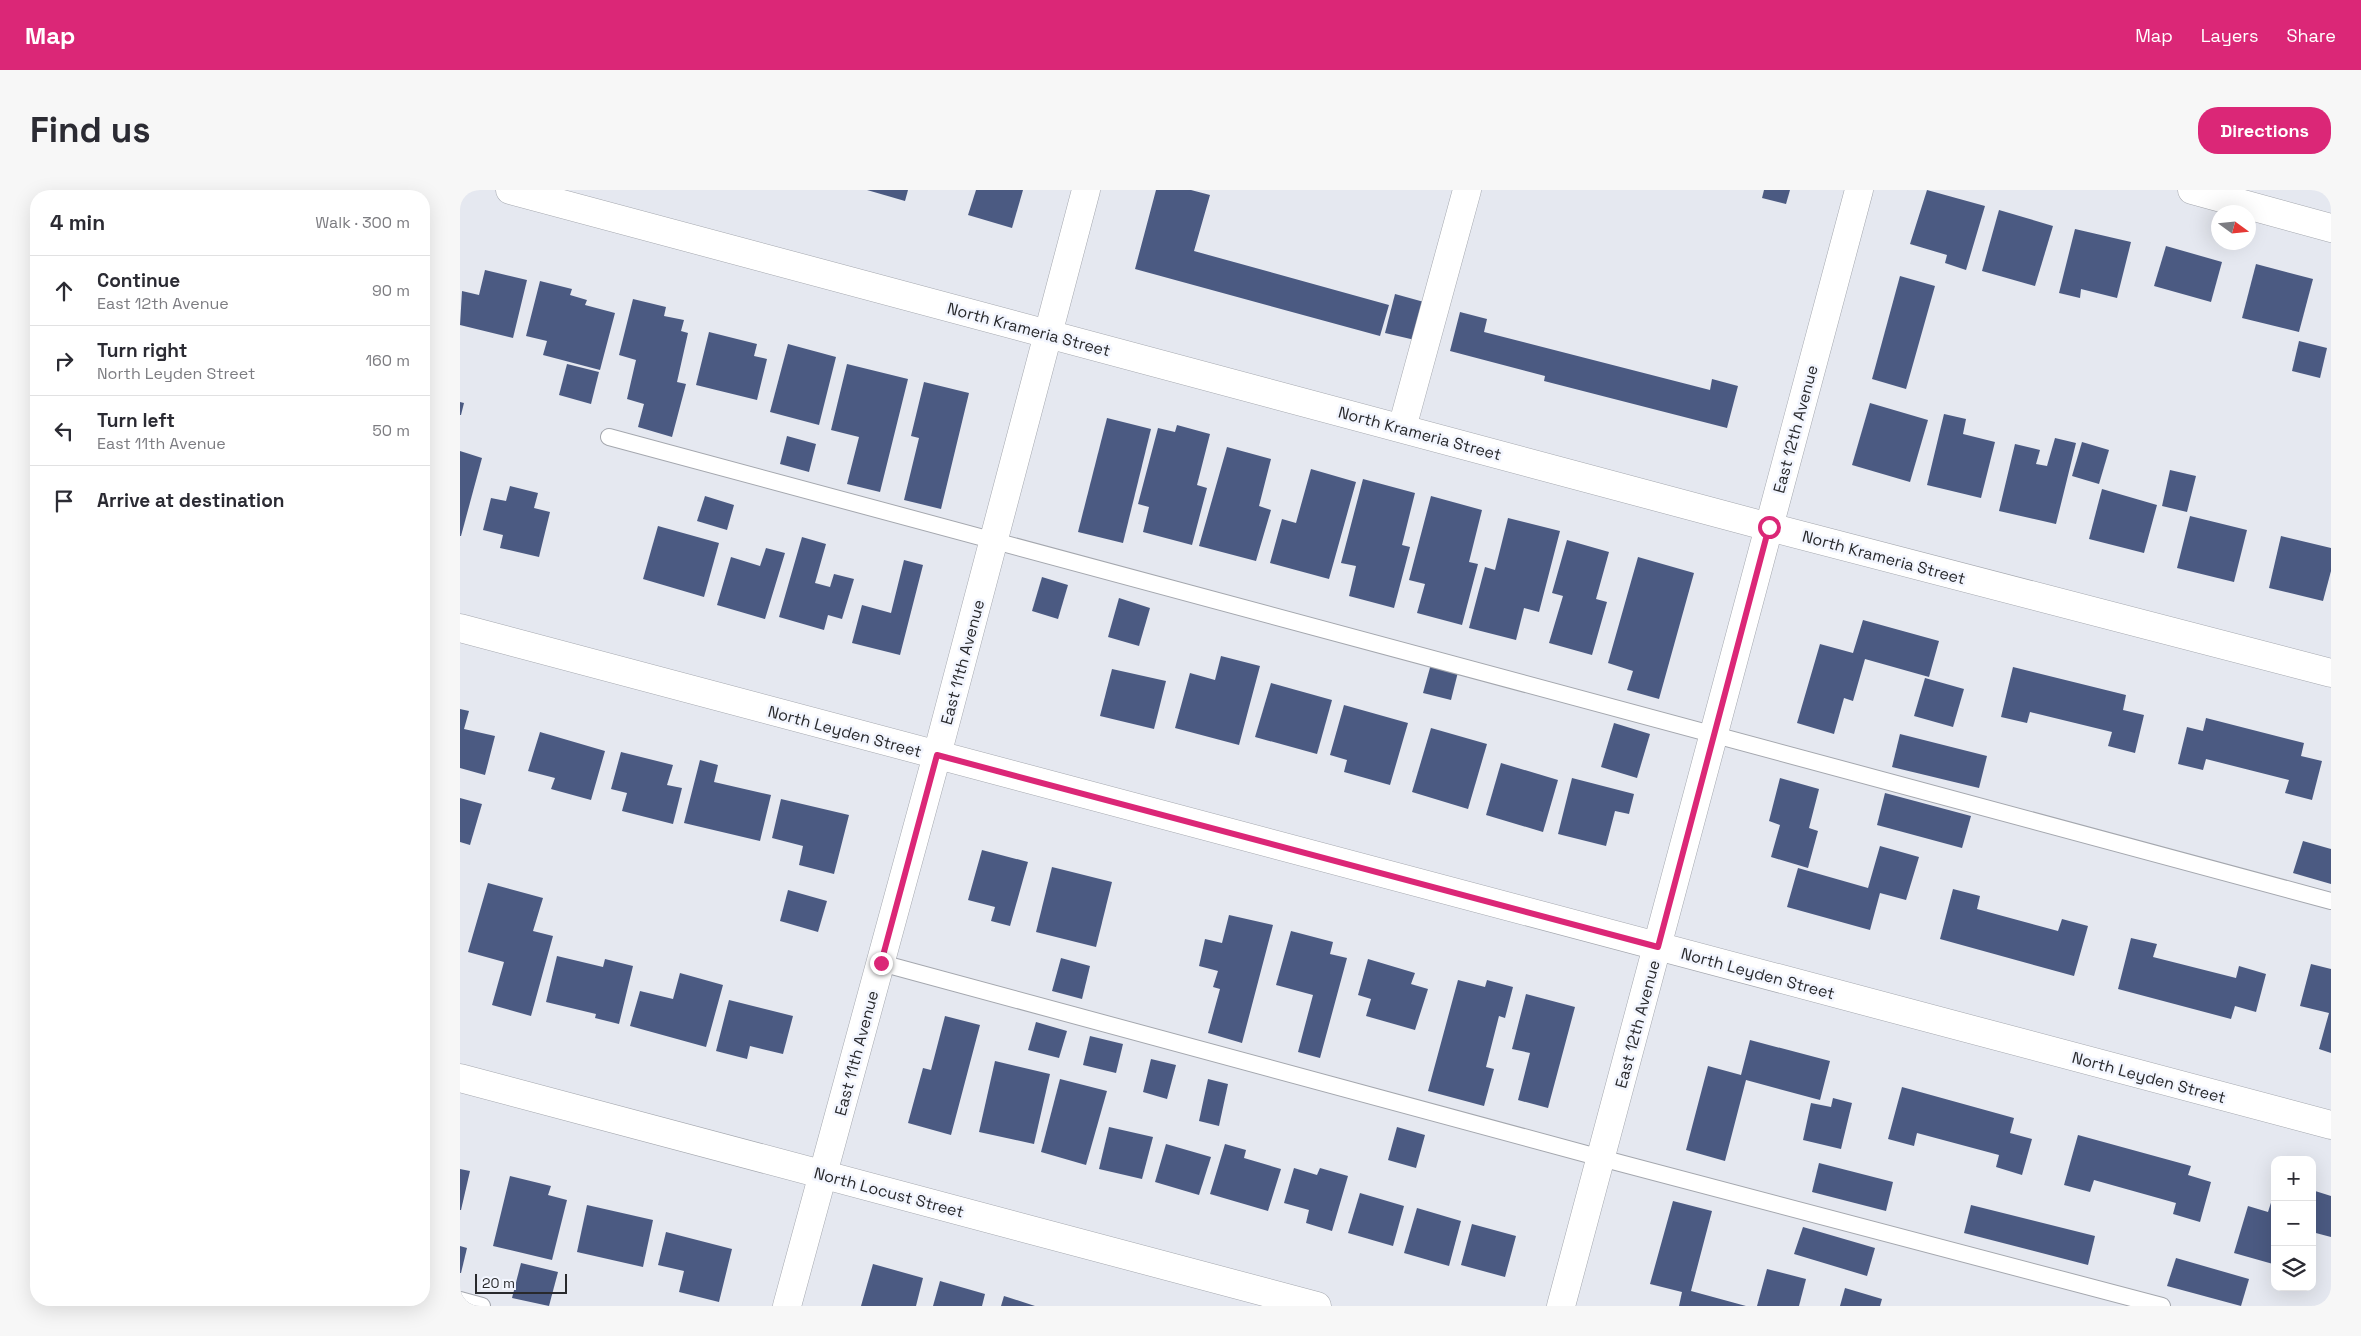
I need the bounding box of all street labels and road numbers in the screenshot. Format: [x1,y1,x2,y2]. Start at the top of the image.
street label: North Krameria Street [945,298,1113,361]
street label: East 12th Avenue [1768,363,1823,495]
street label: North Krameria Street [1336,402,1504,465]
street label: North Krameria Street [1800,526,1968,589]
street label: East 11th Avenue [936,597,989,727]
street label: North Leyden Street [766,701,924,762]
street label: North Leyden Street [1679,943,1837,1004]
street label: East 12th Avenue [1610,958,1665,1090]
street label: East 11th Avenue [830,988,883,1118]
street label: North Leyden Street [2070,1047,2228,1108]
street label: North Locust Street [812,1162,966,1223]

